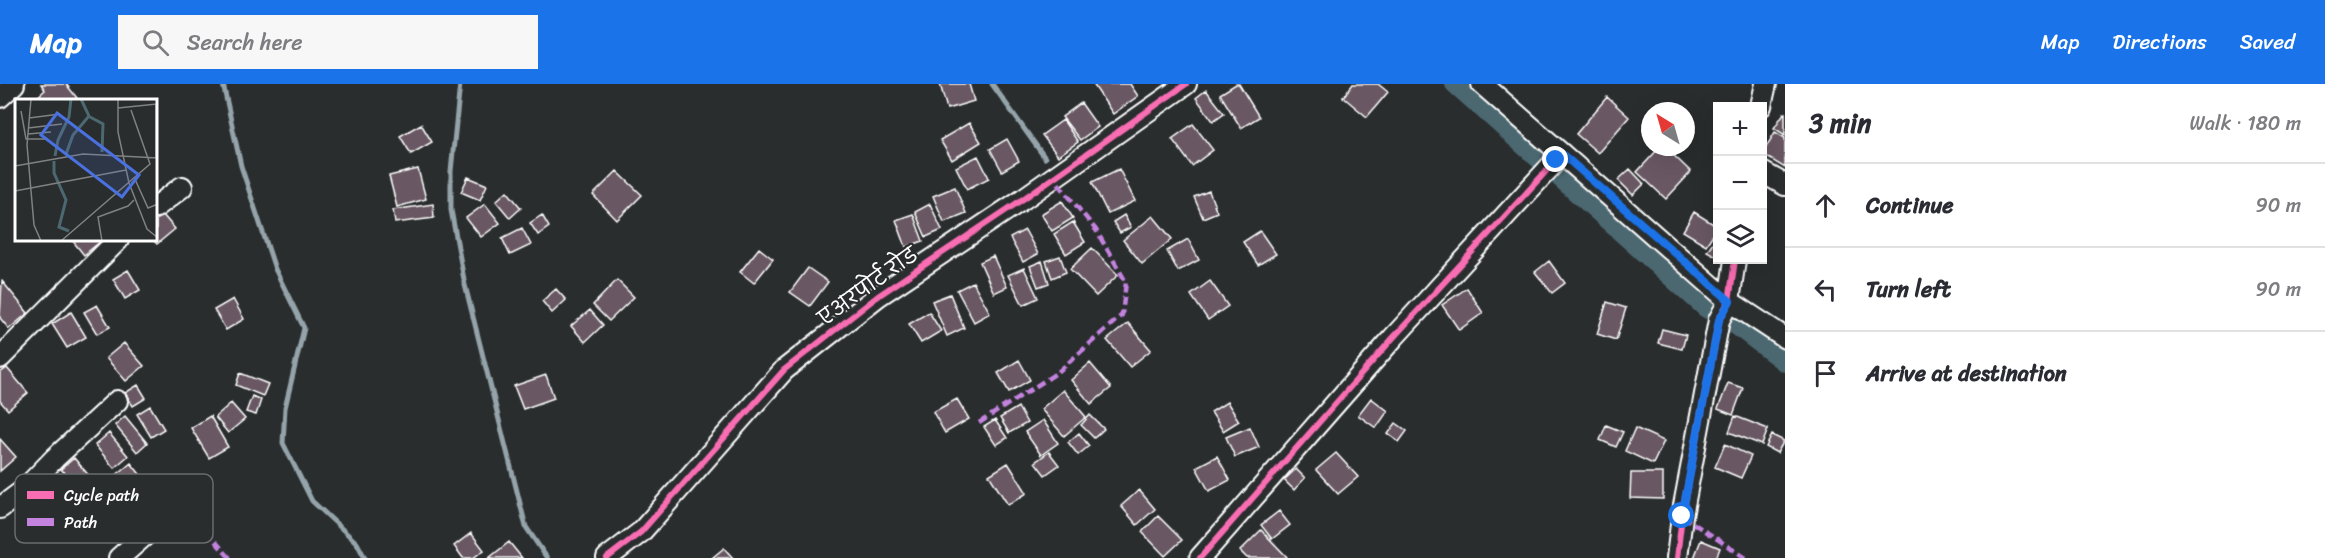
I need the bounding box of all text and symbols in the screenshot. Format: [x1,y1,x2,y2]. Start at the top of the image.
search box [118,15,538,69]
text: Map [30,18,82,67]
text: Search here [187,23,303,62]
text: Map [2041,23,2079,61]
text: Directions [2112,23,2207,61]
text: Saved [2240,23,2295,61]
icon: search [139,26,172,59]
inset map [15,99,158,242]
text: 3 min [1809,100,1871,146]
north arrow [1641,102,1695,156]
map controls [1713,102,1767,264]
button: + [1713,102,1767,156]
text: Walk · 180 m [2190,106,2301,141]
route end [1542,146,1568,172]
button: − [1713,156,1767,210]
text: Continue [1866,186,1954,225]
text: 90 m [2256,188,2301,223]
icon: ahead [1809,189,1842,222]
button: layers [1713,210,1767,264]
street label: एअरपोर्ट रोड [810,237,927,336]
text: Turn left [1866,270,1951,309]
text: 90 m [2256,272,2301,307]
icon: left [1809,273,1842,306]
text: Arrive at destination [1866,354,2067,393]
icon: arrive [1809,357,1842,390]
legend [15,474,213,543]
text: Cycle path [64,481,139,510]
route start [1668,502,1694,528]
text: Path [64,508,97,537]

